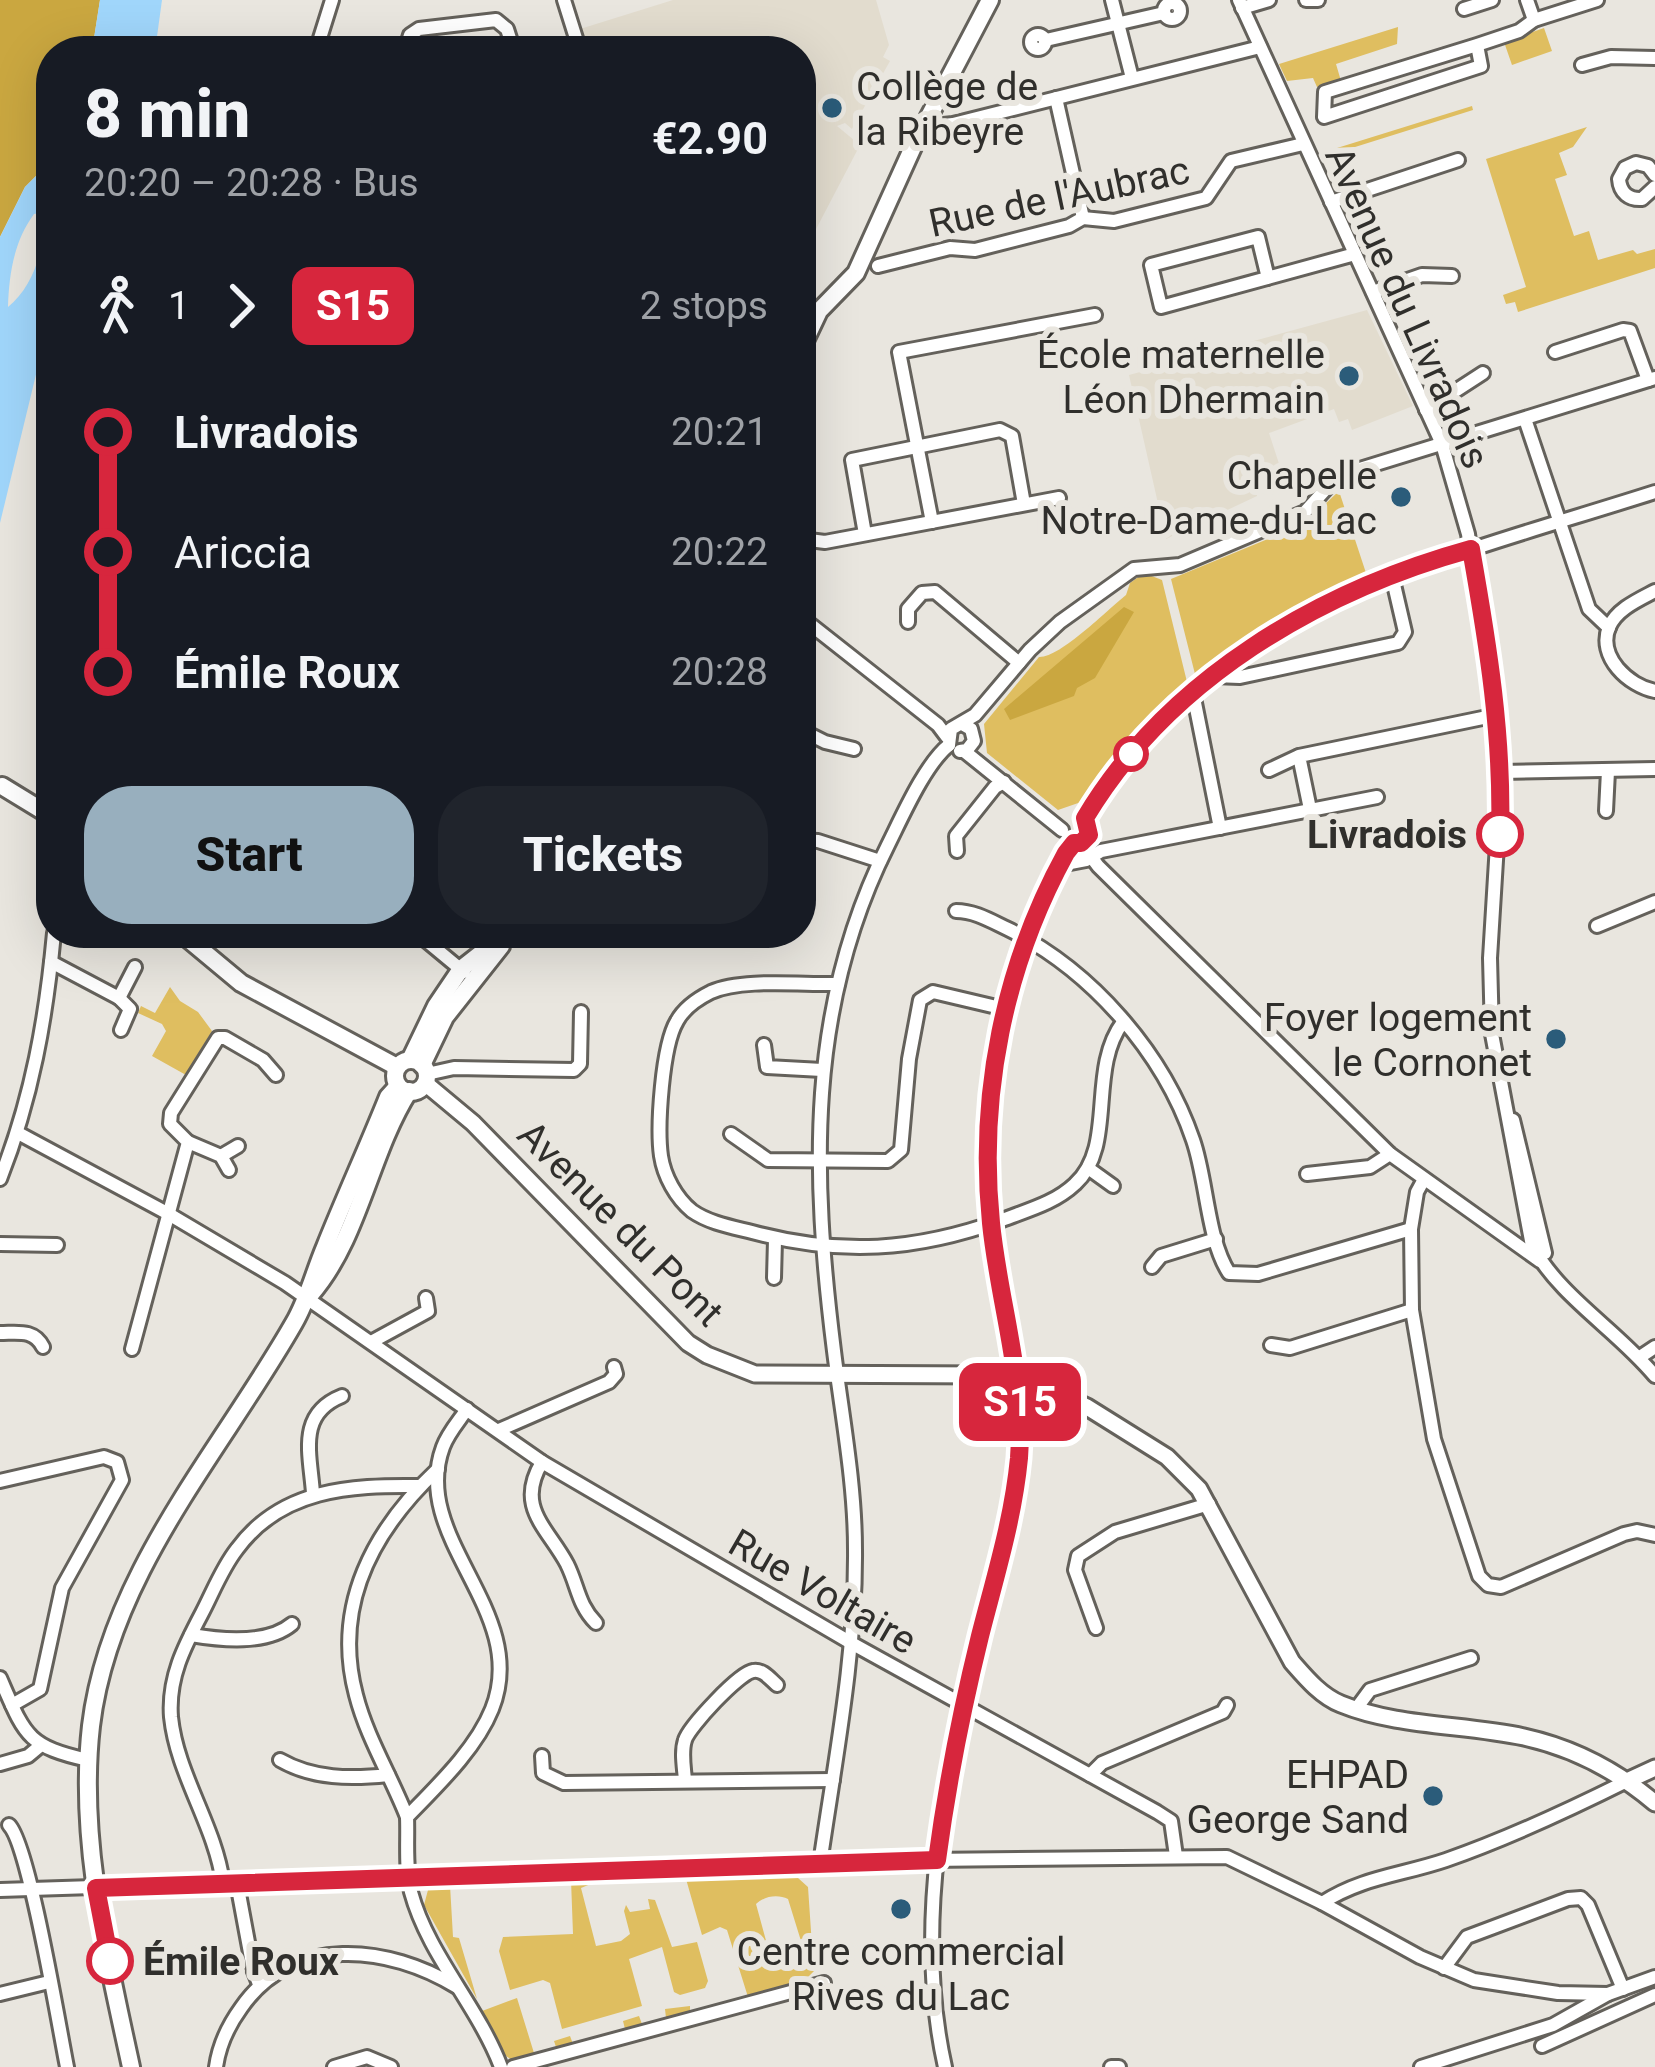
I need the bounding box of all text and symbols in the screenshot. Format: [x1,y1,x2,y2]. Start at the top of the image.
place label: Collège de la Ribeyre [856,64,1038,155]
text: 8 min [84,76,250,153]
marker: Collège de la Ribeyre [819,95,845,121]
text: €2.90 [652,112,768,165]
street label: Avenue du Livradois [1315,139,1499,475]
street label: Rue de l'Aubrac [925,147,1194,247]
text: 20:20 – 20:28 · Bus [84,160,419,206]
icon: walk [84,273,150,339]
icon: forward [208,273,274,339]
text: S15 [316,281,390,330]
text: 1 [168,283,190,329]
text: 2 stops [640,283,768,329]
place label: École maternelle Léon Dhermain [1037,332,1325,423]
marker: École maternelle Léon Dhermain [1336,363,1362,389]
text: Livradois [174,406,359,459]
text: 20:21 [671,409,768,455]
place label: Chapelle Notre-Dame-du-Lac [1040,453,1377,544]
marker: Chapelle Notre-Dame-du-Lac [1388,484,1414,510]
text: Ariccia [174,526,312,579]
text: 20:22 [671,529,768,575]
text: Émile Roux [174,646,400,699]
text: 20:28 [671,649,768,695]
unlabelled marker [1115,738,1147,770]
button: Start [84,786,414,924]
button: Tickets [438,786,768,924]
place label: Livradois [1307,812,1467,858]
marker: Livradois [1478,812,1522,856]
place label: Foyer logement le Cornonet [1264,995,1532,1086]
marker: Foyer logement le Cornonet [1543,1026,1569,1052]
street label: Avenue du Pont [508,1112,732,1336]
line badge: S15 [951,1363,1089,1441]
text: S15 [983,1377,1057,1426]
street label: Rue Voltaire [721,1520,924,1664]
place label: EHPAD George Sand [1187,1752,1409,1843]
marker: EHPAD George Sand [1420,1783,1446,1809]
marker: Centre commercial Rives du Lac [888,1896,914,1922]
place label: Centre commercial Rives du Lac [737,1929,1065,2020]
marker: Émile Roux [88,1939,132,1983]
place label: Émile Roux [143,1939,339,1985]

